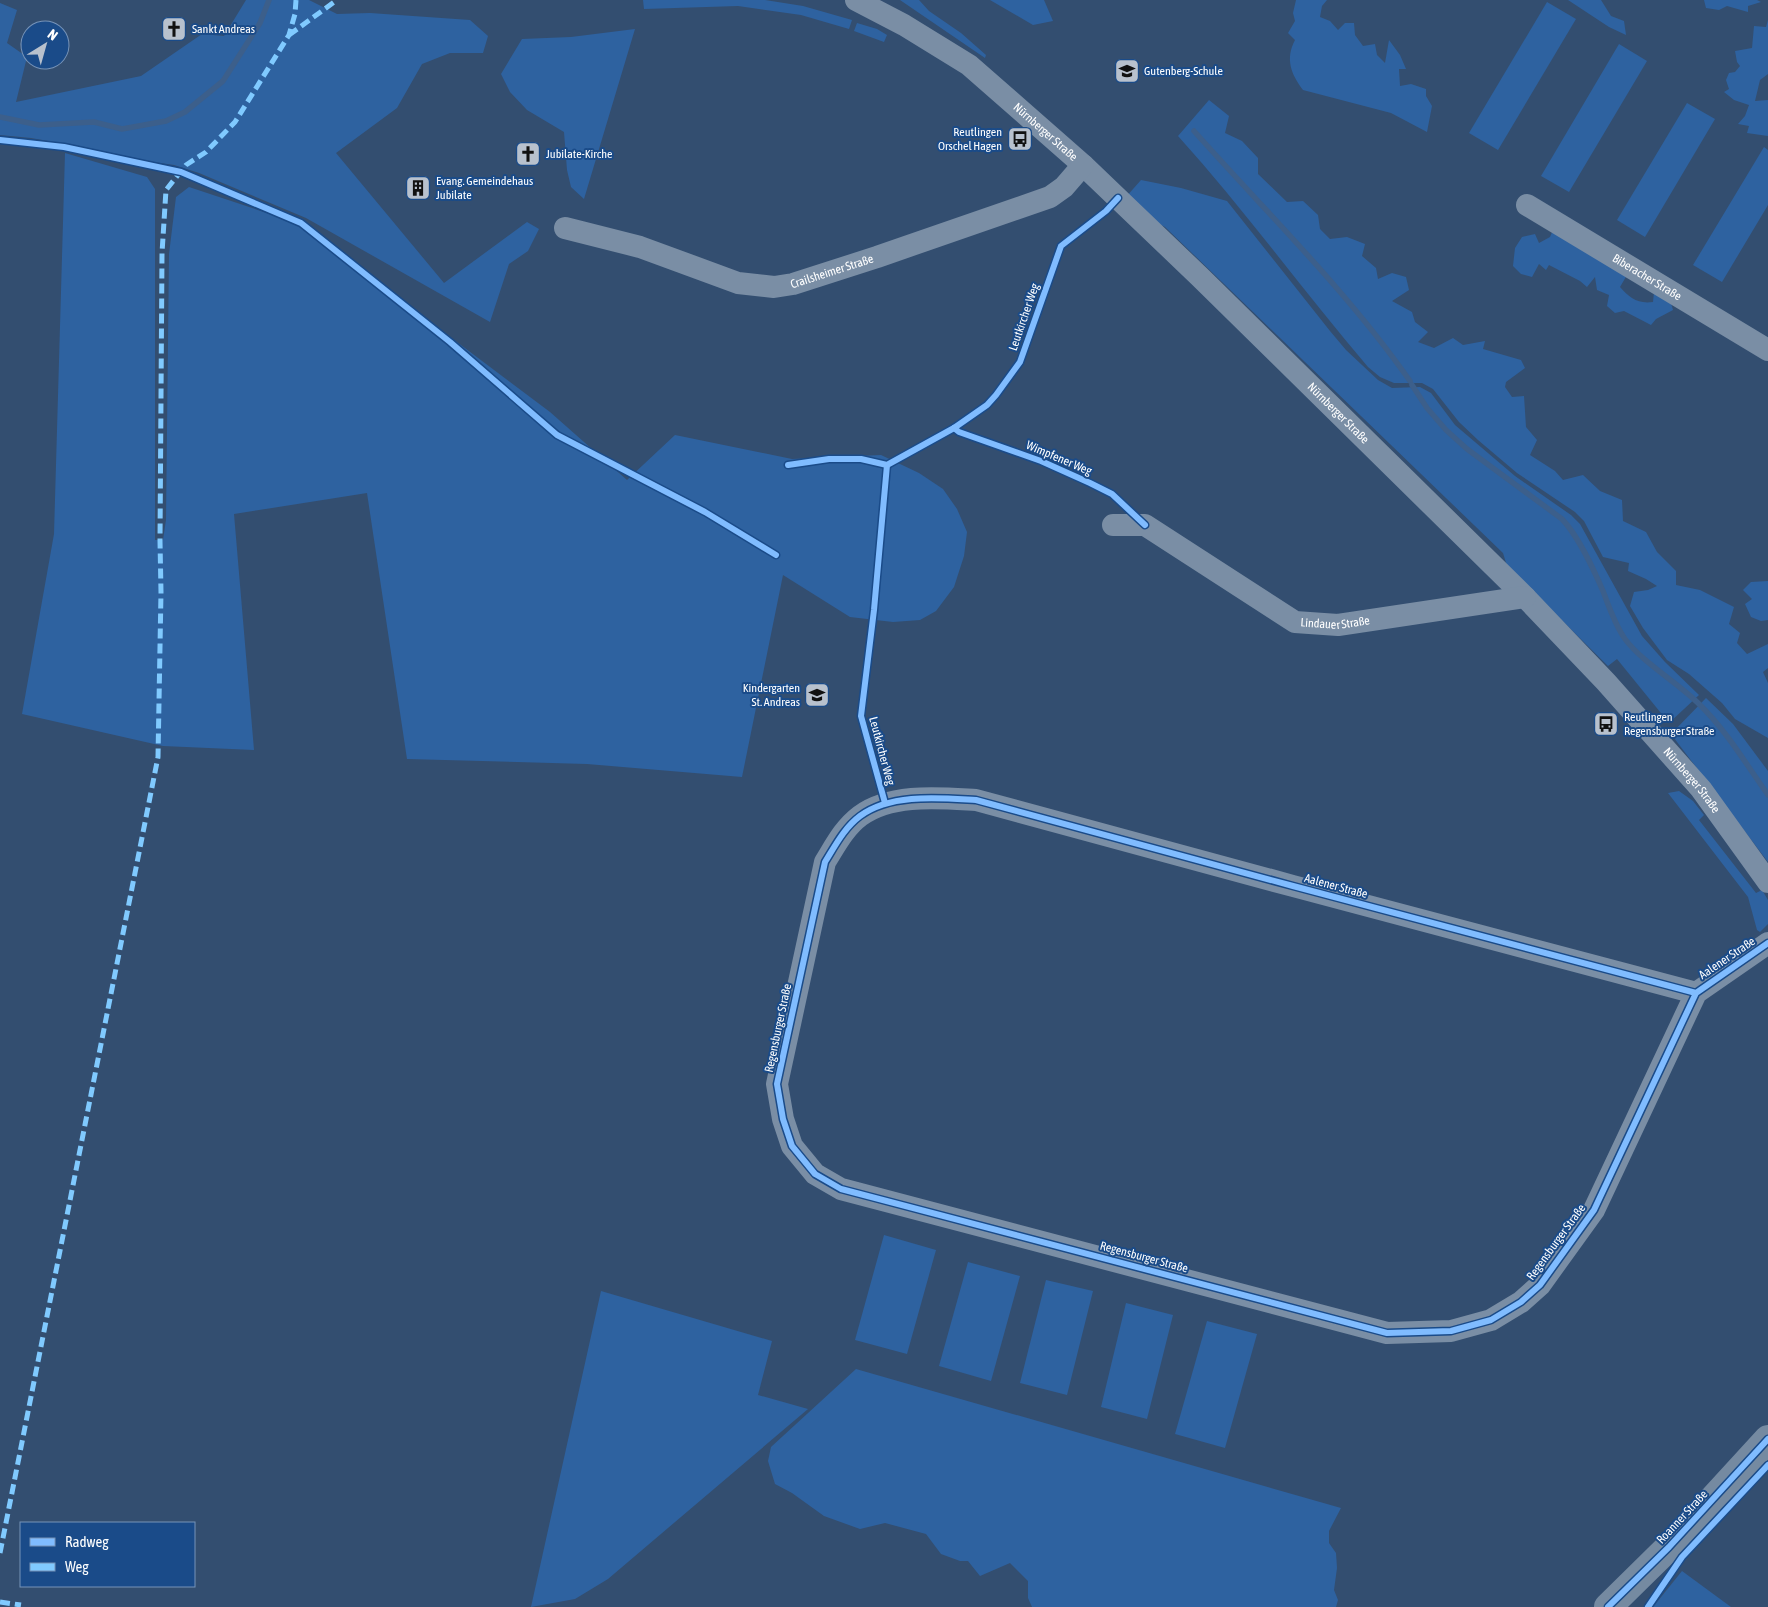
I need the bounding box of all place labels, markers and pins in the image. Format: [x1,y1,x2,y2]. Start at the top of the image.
church icon: Sankt Andreas [161,16,187,42]
place label: Sankt Andreas [192,22,255,36]
school or university icon: Gutenberg-Schule [1114,58,1140,84]
place label: Gutenberg-Schule [1144,64,1223,78]
place label: Reutlingen Orschel Hagen [938,125,1002,153]
bus stop icon: Reutlingen Orschel Hagen [1007,126,1033,152]
church icon: Jubilate-Kirche [515,141,541,167]
place label: Jubilate-Kirche [546,147,613,161]
place label: Evang. Gemeindehaus Jubilate [436,174,533,202]
building icon: Evang. Gemeindehaus Jubilate [405,175,431,201]
place label: Kindergarten St. Andreas [743,681,800,709]
school or university icon: Kindergarten St. Andreas [804,682,830,708]
place label: Reutlingen Regensburger Straße [1624,710,1715,738]
bus stop icon: Reutlingen Regensburger Straße [1593,711,1619,737]

